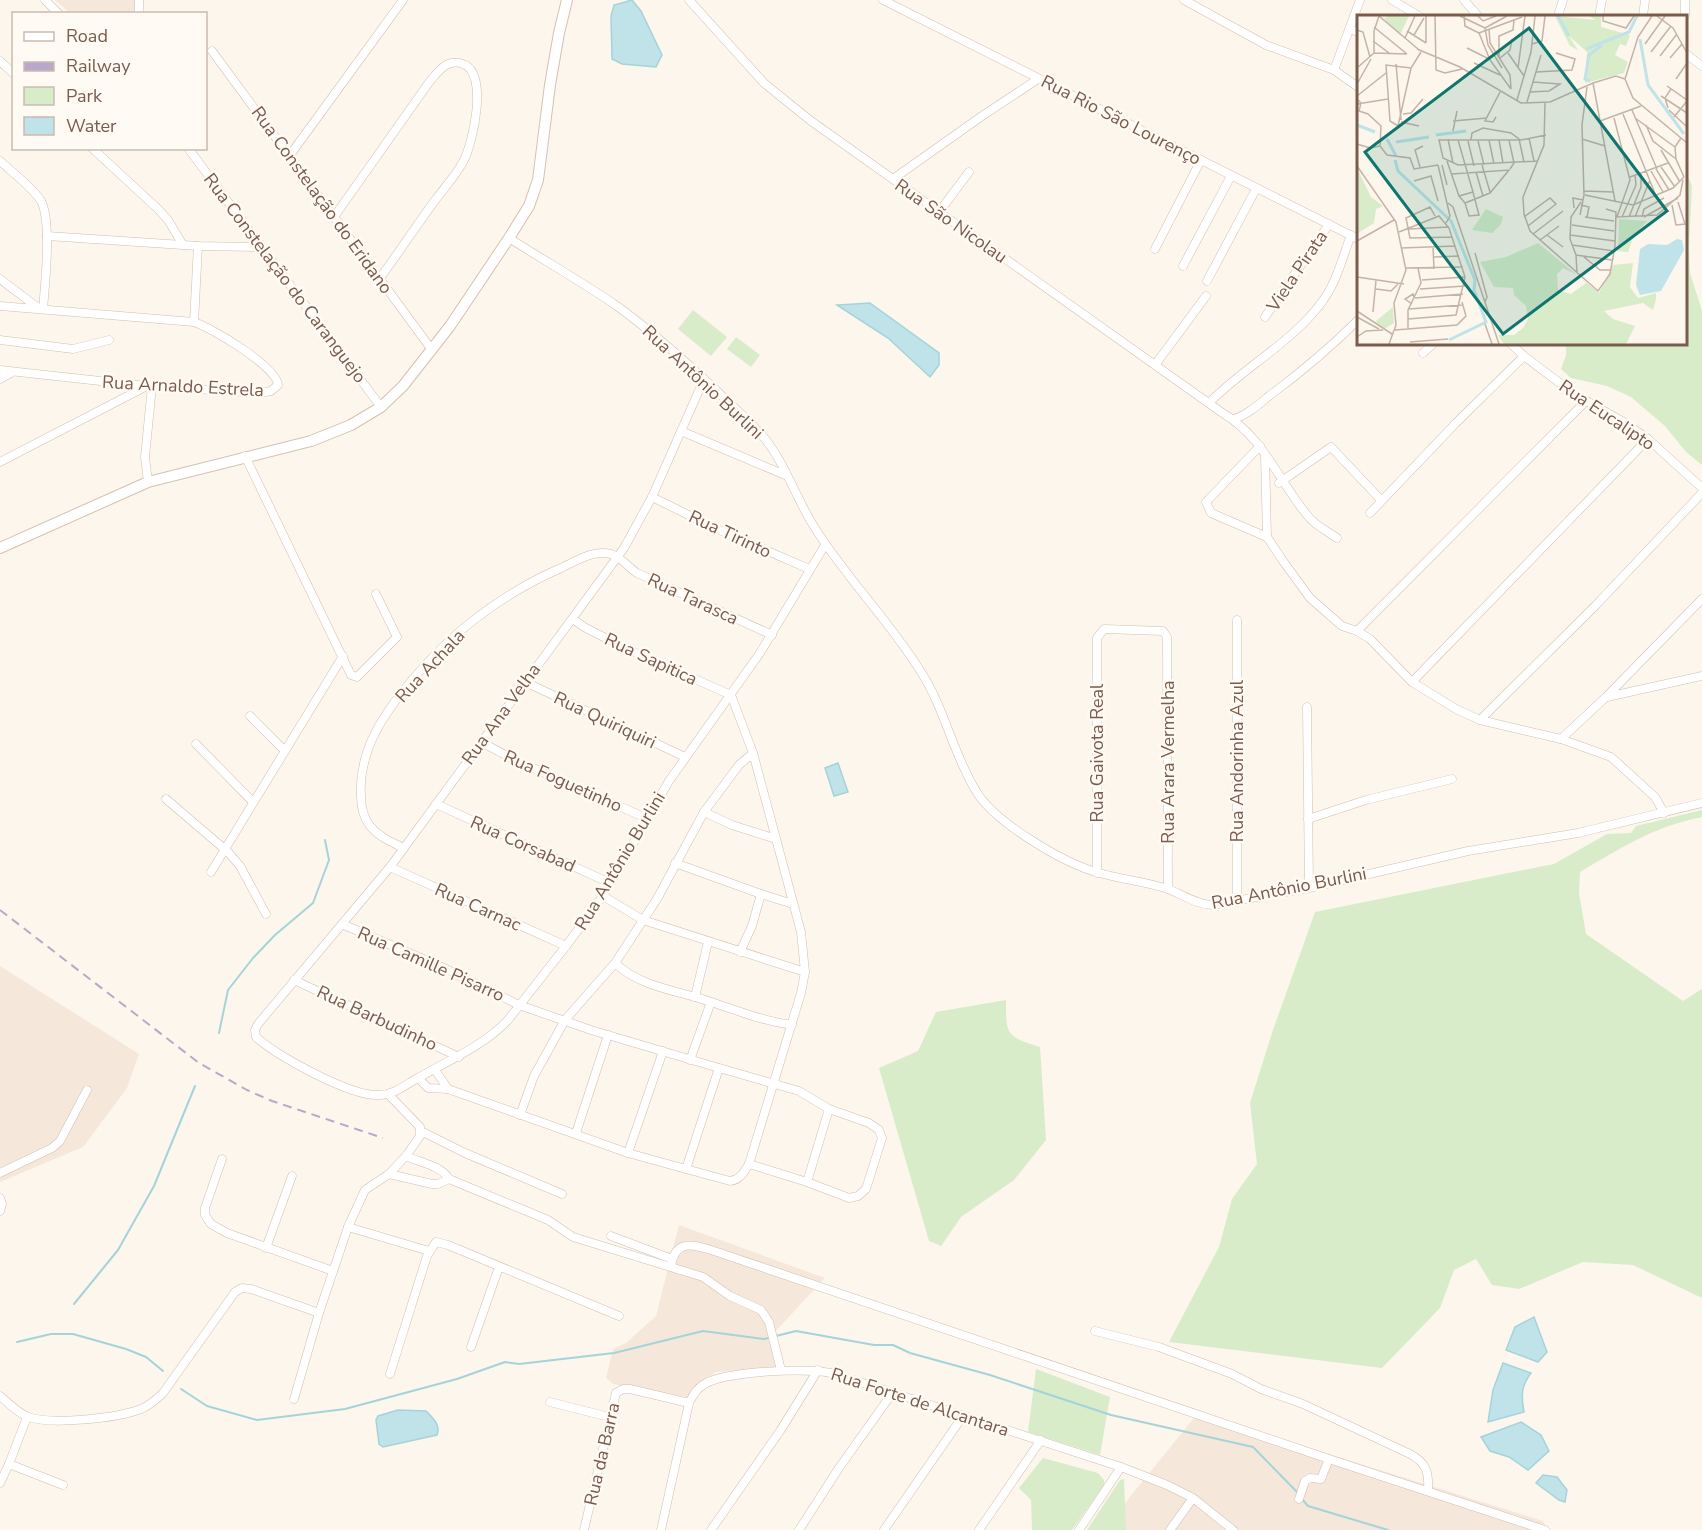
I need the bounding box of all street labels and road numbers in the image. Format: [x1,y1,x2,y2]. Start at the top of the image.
street label: Rua Rio São Lourenço [1037,69,1205,171]
street label: Rua Constelação do Eridano [246,101,398,299]
street label: Rua Constelação do Caranguejo [198,168,372,388]
street label: Rua São Nicolau [890,173,1012,269]
street label: Viela Pirata [1261,226,1333,317]
street label: Rua Antônio Burlini [637,320,769,444]
street label: Rua Arnaldo Estrela [101,370,265,402]
street label: Rua Eucalipto [1554,374,1660,456]
street label: Rua Tirinto [685,504,775,564]
street label: Rua Tarasca [644,567,742,631]
street label: Rua Achala [390,624,470,708]
street label: Rua Sapitica [601,627,701,691]
street label: Rua Ana Velha [456,658,546,770]
street label: Rua Andorinha Azul [1225,679,1249,842]
street label: Rua Arara Vermelha [1156,680,1180,844]
street label: Rua Gaivota Real [1085,683,1109,822]
street label: Rua Quiriquiri [550,686,660,754]
street label: Rua Foguetinho [500,744,626,818]
street label: Rua Antônio Burlini [569,787,671,935]
street label: Rua Corsabad [467,810,579,878]
street label: Rua Antônio Burlini [1209,861,1369,915]
street label: Rua Carnac [431,877,525,937]
street label: Rua Camille Pisarro [354,921,508,1007]
street label: Rua Barbudinho [313,980,441,1056]
street label: Rua Forte de Alcantara [828,1362,1012,1442]
street label: Rua da Barra [578,1400,626,1508]

